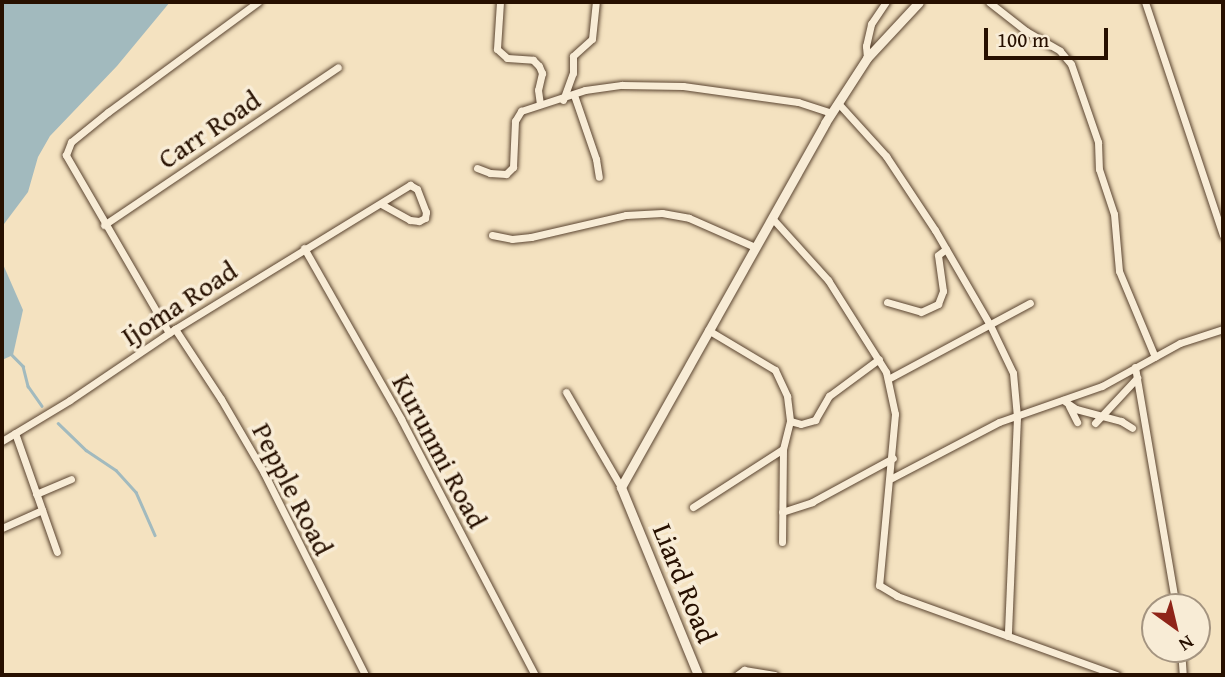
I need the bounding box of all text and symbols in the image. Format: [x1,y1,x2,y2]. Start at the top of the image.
scale bar [987,14,1111,58]
text: 100 m [997,24,1049,55]
street label: Carr Road [151,83,267,175]
street label: Ijoma Road [115,253,243,353]
street label: Kurunmi Road [385,368,495,534]
street label: Pepple Road [245,417,341,561]
street label: Liard Road [646,518,724,648]
north arrow [1141,593,1211,663]
text: N [1174,629,1200,659]

